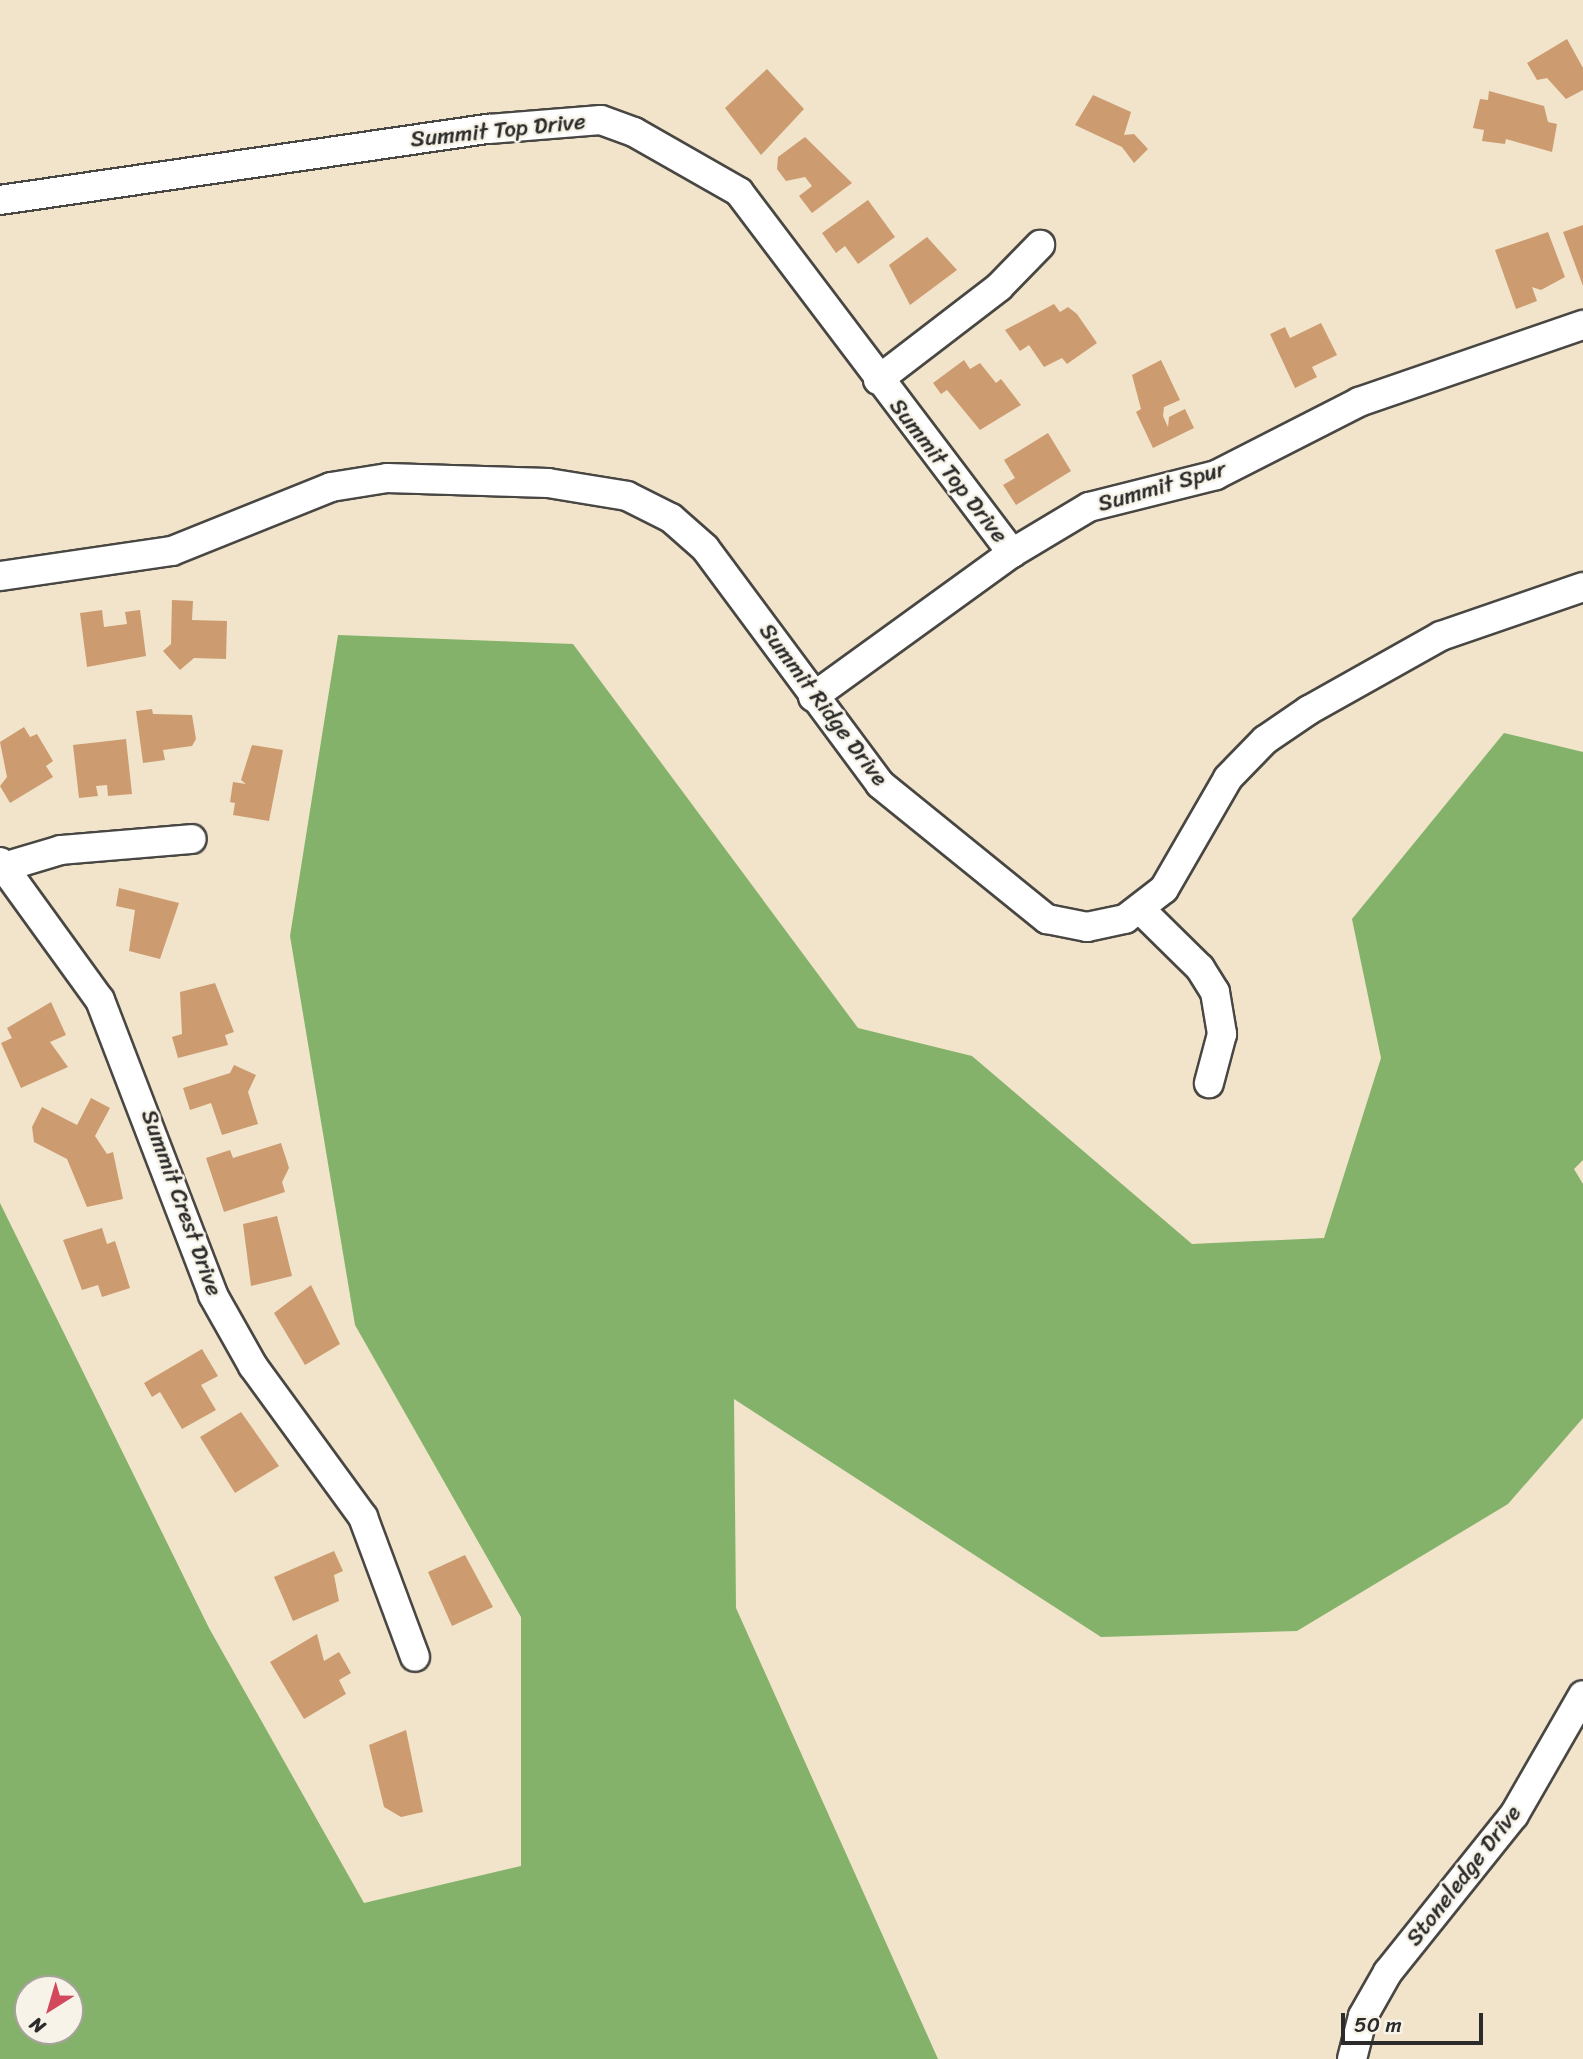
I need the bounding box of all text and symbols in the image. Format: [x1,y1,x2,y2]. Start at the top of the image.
street label: Summit Top Drive [409,108,587,154]
street label: Summit Top Drive [883,393,1013,549]
street label: Summit Spur [1095,456,1229,518]
street label: Summit Ridge Drive [753,618,893,792]
street label: Summit Crest Drive [134,1106,228,1300]
street label: Stoneledge Drive [1400,1800,1528,1952]
north arrow [14,1975,84,2045]
scale bar [1345,2000,1487,2044]
text: 50 m [1354,2006,1402,2044]
text: N [22,2008,52,2043]

